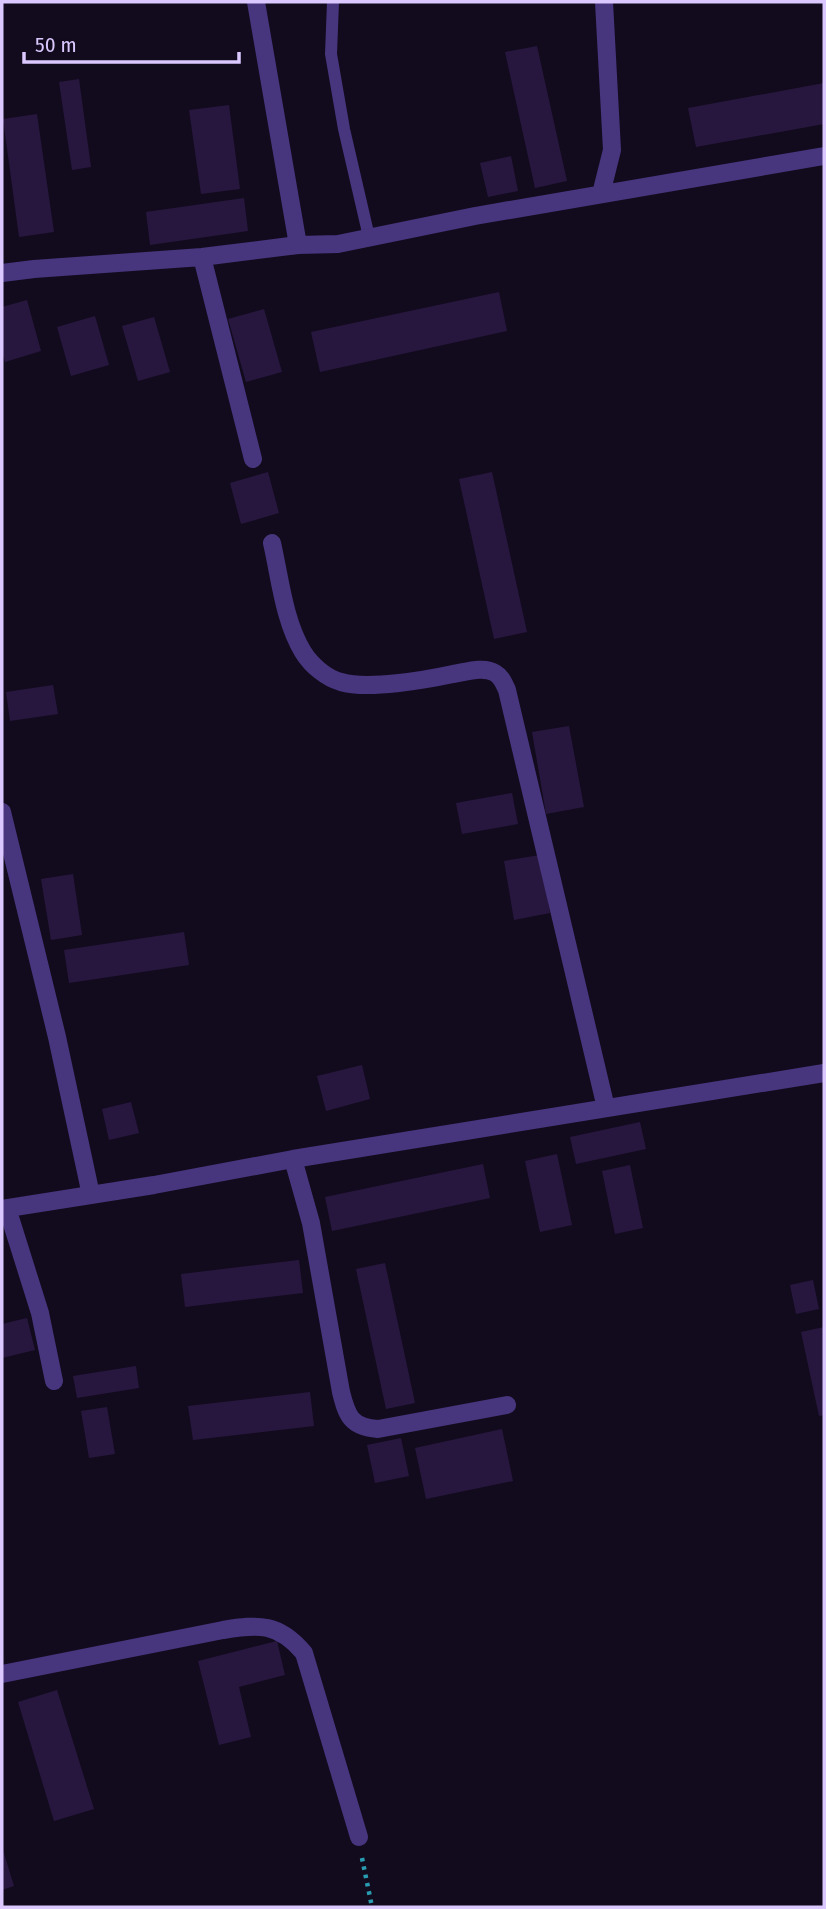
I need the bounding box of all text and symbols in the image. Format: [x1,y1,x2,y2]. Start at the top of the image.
scale bar [24,21,240,65]
text: 50 m [35,32,77,58]

